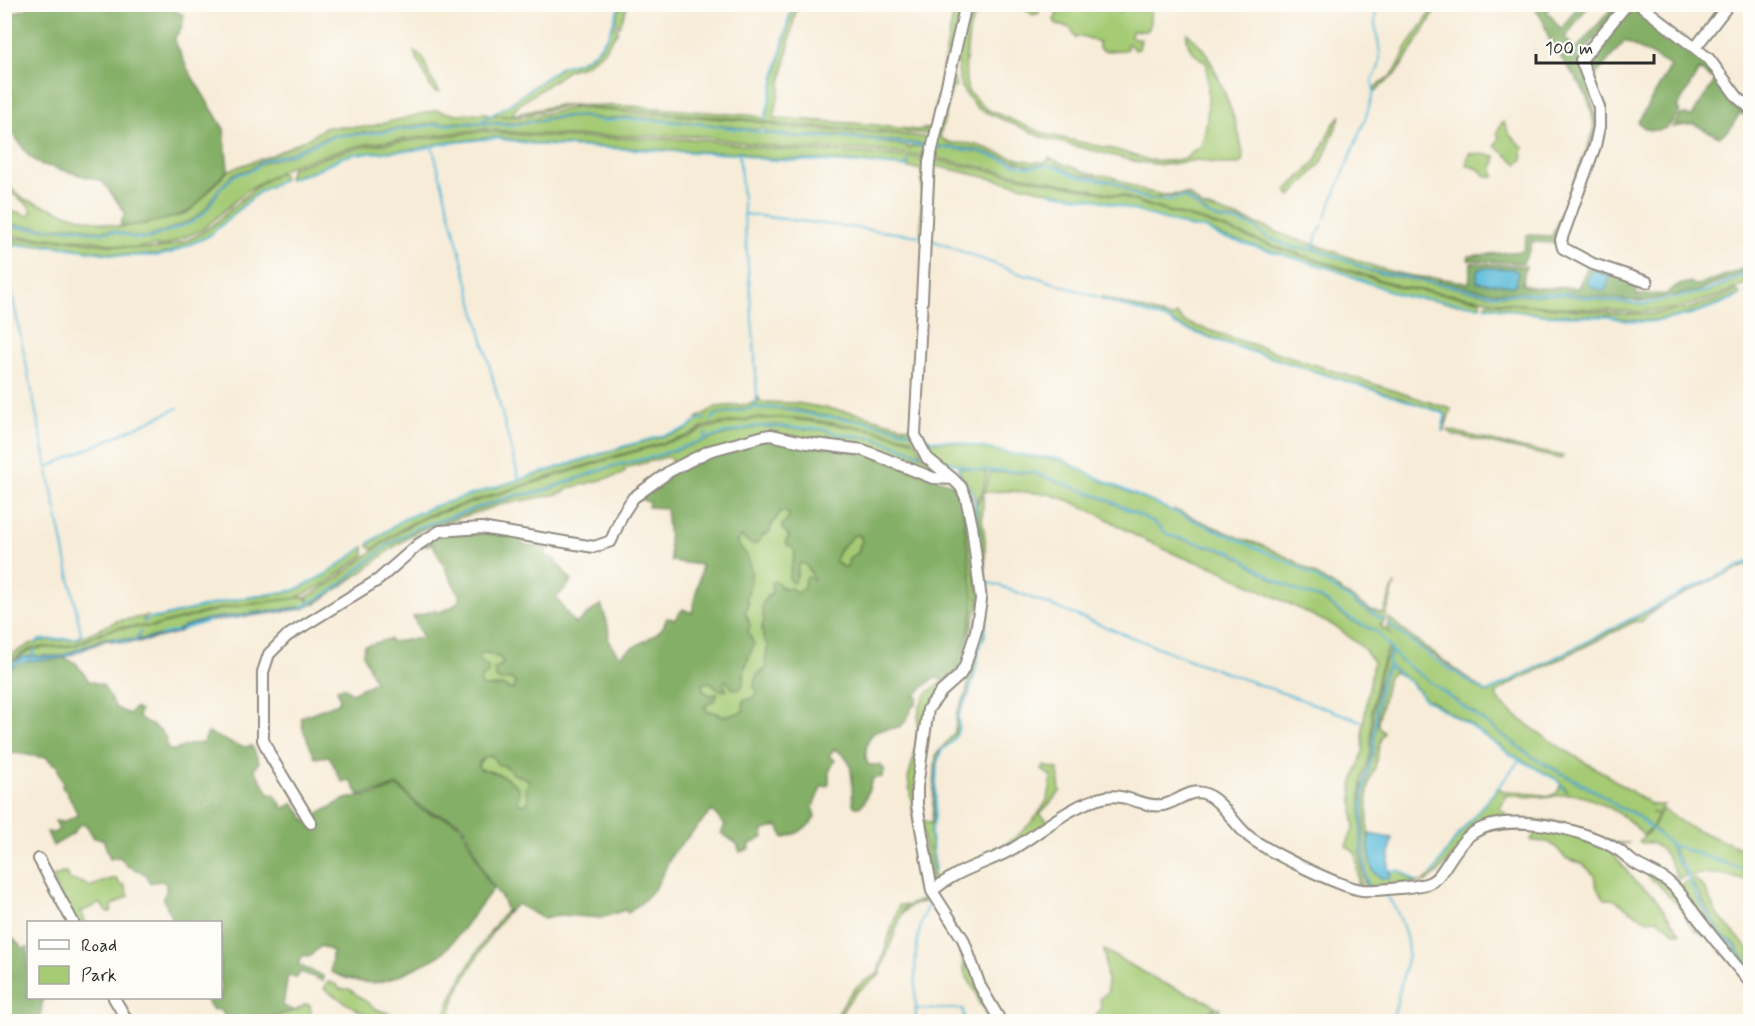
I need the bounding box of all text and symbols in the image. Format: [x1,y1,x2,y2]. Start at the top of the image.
scale bar [1536,27,1654,65]
text: 100 m [1545,37,1593,61]
legend [27,921,222,999]
text: Road [81,934,117,958]
text: Park [81,964,117,988]

